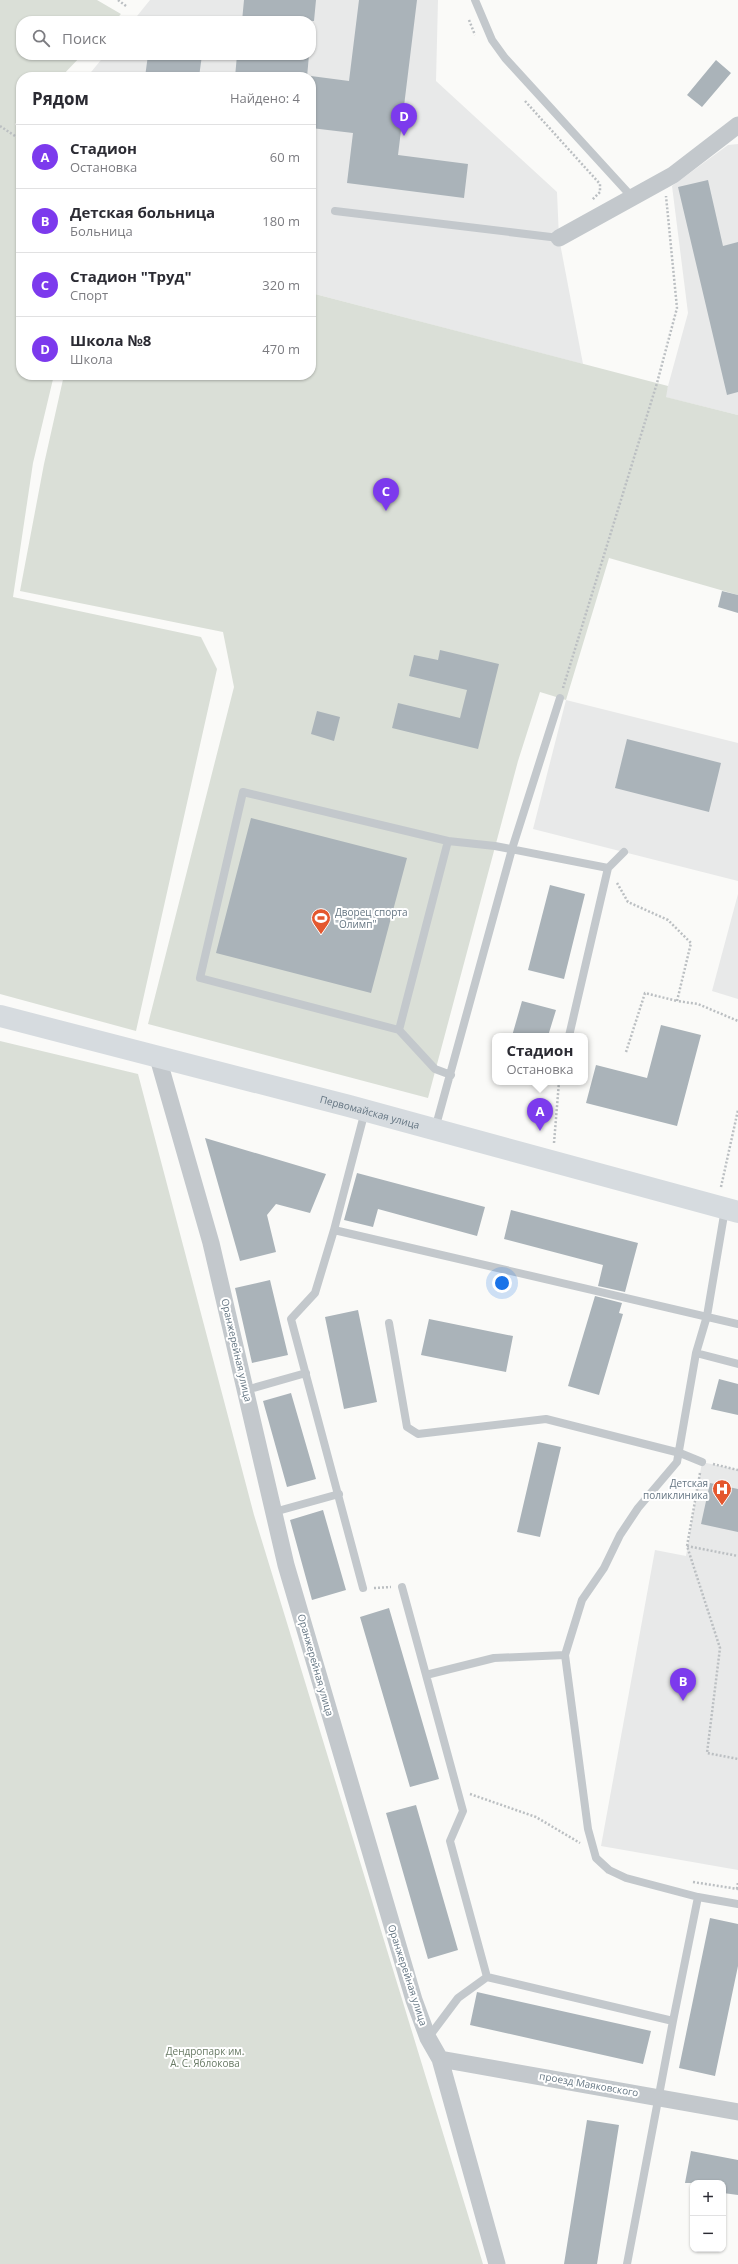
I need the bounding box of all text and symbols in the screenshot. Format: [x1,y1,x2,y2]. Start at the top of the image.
search box [16,16,316,60]
icon: search [30,27,52,49]
text: Поиск [62,28,106,48]
text: Рядом [32,87,89,110]
text: Найдено: 4 [230,89,300,107]
pin: D [391,103,417,136]
text: Стадион [70,138,137,158]
text: A [41,148,49,166]
text: 60 m [270,148,300,166]
text: Остановка [70,158,137,176]
text: Детская больница [70,202,215,222]
text: B [41,212,49,230]
text: 180 m [262,212,300,230]
text: Больница [70,222,133,240]
text: Стадион "Труд" [70,266,192,286]
text: C [41,276,49,294]
text: 320 m [262,276,300,294]
text: Спорт [70,286,108,304]
text: Школа №8 [70,330,151,350]
text: D [40,340,50,358]
text: 470 m [262,340,300,358]
text: Школа [70,350,113,368]
pin: C [373,478,399,511]
place label: Дворец спорта "Олимп" [335,905,408,931]
sports icon: Дворец спорта "Олимп" [310,907,332,935]
popup [492,1033,588,1085]
text: Стадион [506,1040,573,1060]
text: Остановка [506,1060,574,1078]
street label: Первомайская улица [318,1092,421,1132]
pin: A [527,1098,553,1131]
your location [492,1273,512,1293]
street label: Оранжерейная улица [218,1297,256,1403]
place label: Детская поликлиника [643,1476,708,1502]
hospital icon: Детская поликлиника [711,1478,733,1506]
street label: Оранжерейная улица [295,1612,337,1718]
pin: B [670,1668,696,1701]
street label: Оранжерейная улица [385,1923,431,2027]
park label: Дендропарк им. А. С. Яблокова [166,2044,244,2070]
street label: проезд Маяковского [538,2068,640,2100]
map controls [690,2180,726,2252]
button: + [690,2180,726,2216]
button: − [690,2216,726,2252]

